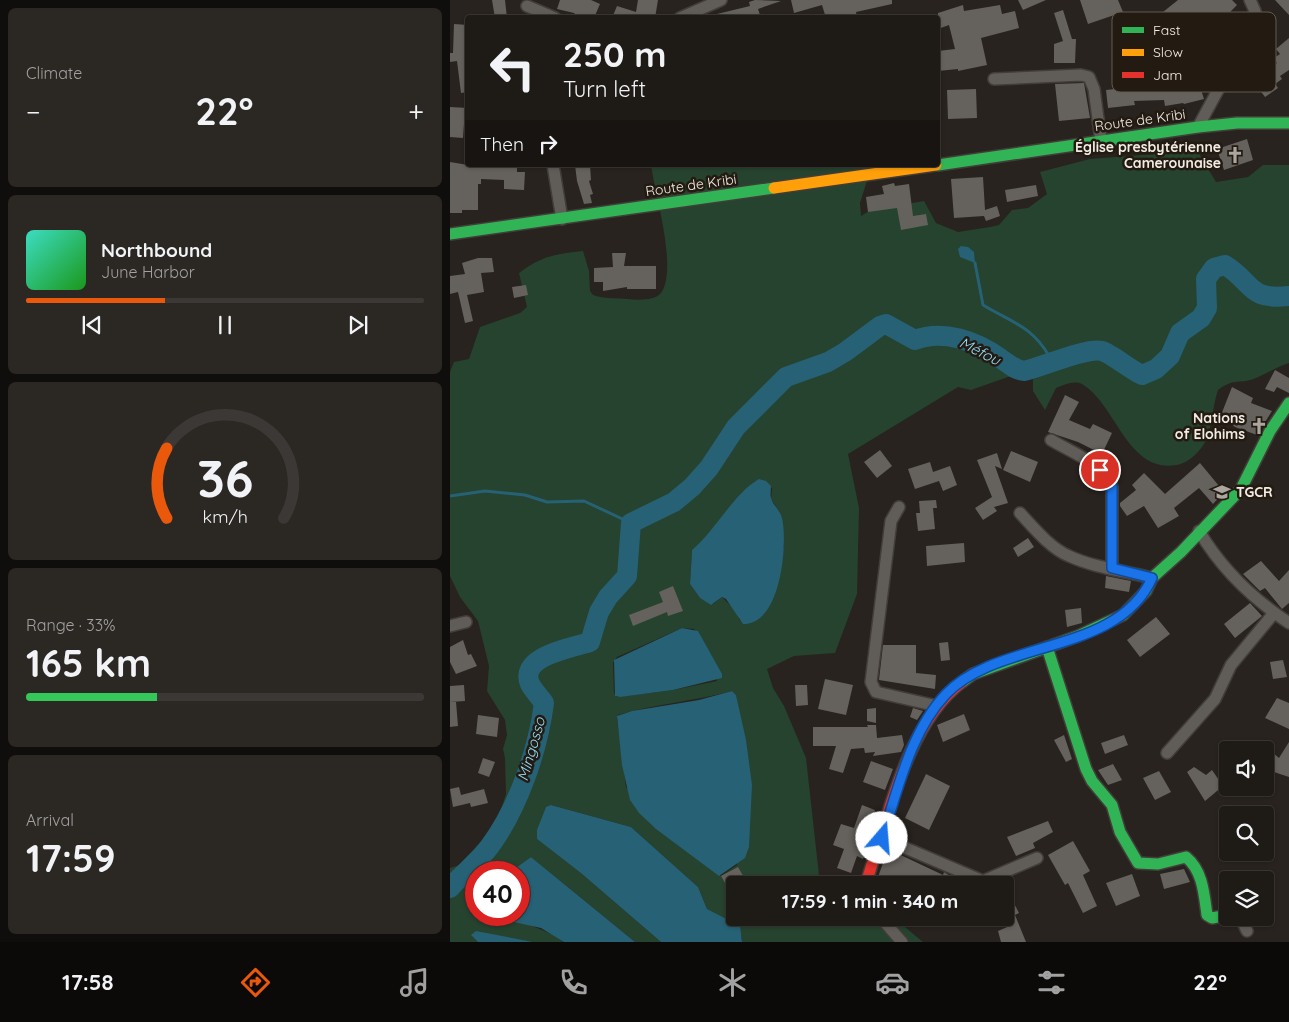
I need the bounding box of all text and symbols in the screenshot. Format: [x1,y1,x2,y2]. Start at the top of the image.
legend [1112,12,1276,92]
text: Fast [1153,21,1181,39]
text: 250 m [563,32,667,76]
icon: left [480,35,545,100]
text: Slow [1153,43,1183,61]
text: Climate [26,63,82,83]
text: Jam [1153,66,1182,84]
text: Turn left [563,75,646,103]
text: 22° [195,87,253,135]
text: − [26,94,41,129]
text: + [408,94,424,129]
street label: Route de Kribi [1093,105,1187,135]
icon: right [534,130,562,158]
text: Then [480,132,524,156]
place label: Église presbytérienne Camerounaise [1075,138,1221,172]
church icon: Église presbytérienne Camerounaise [1225,145,1245,165]
street label: Route de Kribi [644,170,738,200]
text: Northbound [101,238,212,262]
text: June Harbor [101,262,195,282]
icon: previous [78,311,106,339]
icon: pause [211,311,239,339]
icon: next [344,311,372,339]
water label: Méfou [956,333,1005,370]
place label: Nations of Elohims [1175,409,1245,443]
church icon: Nations of Elohims [1249,416,1269,436]
text: 36 [197,445,253,510]
pin [1079,449,1121,491]
icon: arrive [1086,456,1114,484]
school or university icon: TGCR [1212,482,1232,502]
place label: TGCR [1236,483,1273,501]
text: km/h [202,505,248,527]
text: Range · 33% [26,615,115,635]
text: 165 km [26,639,151,687]
water label: Mingosso [513,714,549,783]
map controls [1219,741,1274,926]
button: sound [1219,741,1274,796]
button: search [1219,806,1274,861]
text: Arrival [26,810,74,830]
position arrow [855,811,907,863]
text: 17:59 [26,834,116,882]
speed limit sign: 40 [465,861,530,926]
button: layers [1219,871,1274,926]
text: 17:59 · 1 min · 340 m [782,889,958,913]
icon: directions [238,965,273,1000]
icon: music [397,965,432,1000]
icon: phone [556,965,591,1000]
icon: climate [715,965,750,1000]
icon: car [875,965,910,1000]
icon: filters [1034,965,1069,1000]
text: 17:58 [62,968,113,996]
text: 22° [1193,968,1227,996]

